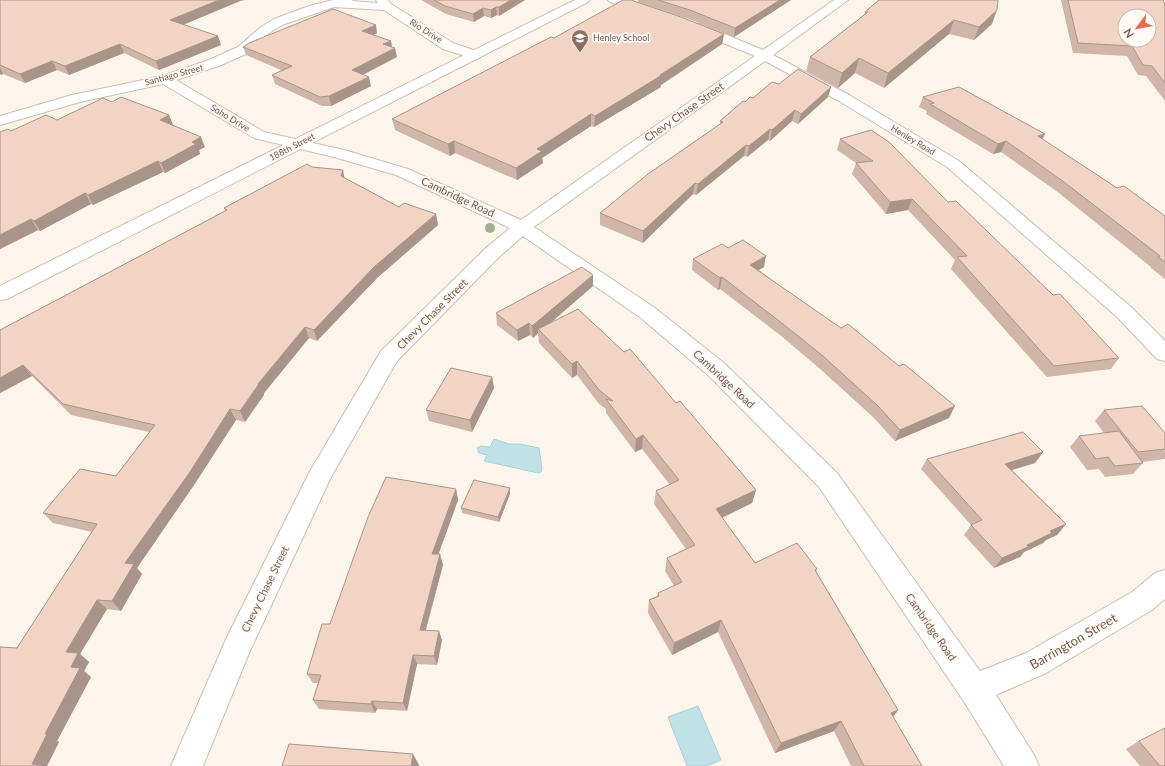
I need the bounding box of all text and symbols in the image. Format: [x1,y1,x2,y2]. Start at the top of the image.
north arrow [1117,8,1157,48]
street label: Rio Drive [408,16,445,45]
text: N [1120,27,1136,41]
school or university icon: Henley School [570,28,590,53]
place label: Henley School [593,32,650,43]
street label: Santiago Street [143,61,205,88]
street label: Chevy Chase Street [641,79,726,144]
street label: Soho Drive [209,102,252,134]
street label: Henley Road [889,122,937,157]
street label: 188th Street [267,130,317,163]
street label: Cambridge Road [419,174,497,219]
street label: Chevy Chase Street [394,276,470,352]
street label: Cambridge Road [691,347,758,410]
street label: Chevy Chase Street [238,543,291,634]
street label: Cambridge Road [903,590,960,663]
street label: Barrington Street [1026,609,1120,672]

